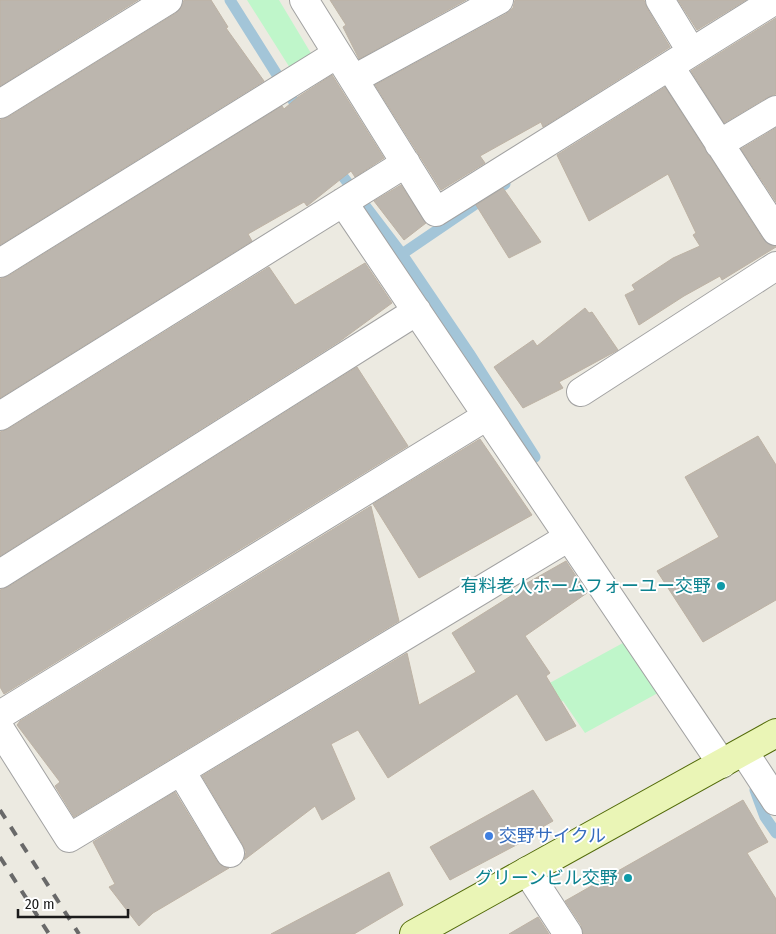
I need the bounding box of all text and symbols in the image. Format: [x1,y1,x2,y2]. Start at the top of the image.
place label: 有料老人ホームフォーユー交野 [461,575,711,597]
marker: 有料老人ホームフォーユー交野 [715,580,727,592]
place label: 交野サイクル [499,825,606,847]
marker: 交野サイクル [483,830,495,842]
place label: グリーンビル交野 [475,867,618,889]
marker: グリーンビル交野 [622,872,634,884]
scale bar [18,886,128,918]
text: 20 m [25,895,55,913]

